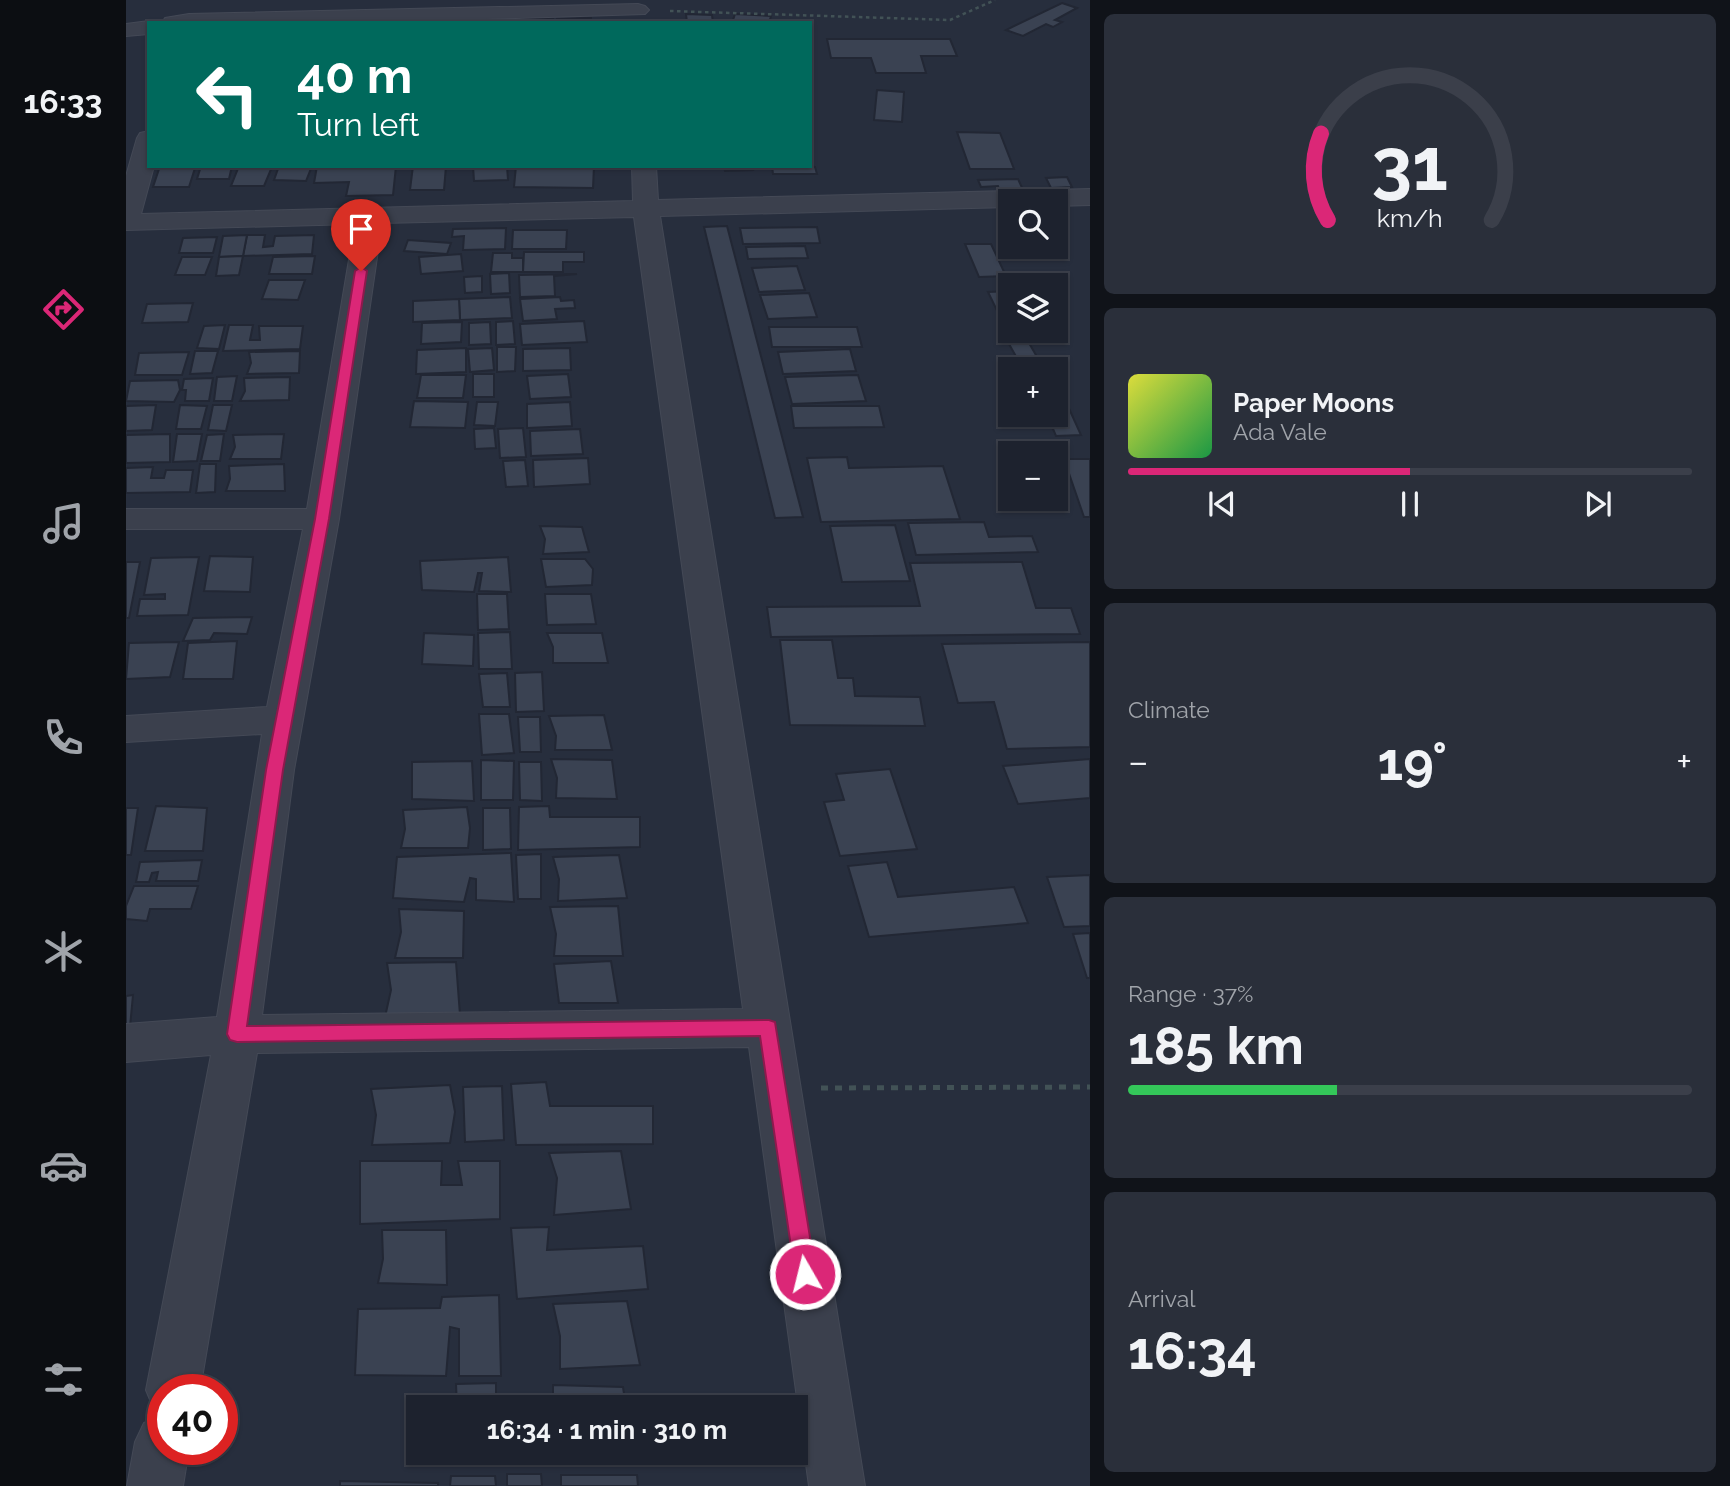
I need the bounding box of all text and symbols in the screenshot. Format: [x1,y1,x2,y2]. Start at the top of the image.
text: 40 m [297,47,412,104]
icon: left [182,49,273,140]
text: 16:33 [24,83,102,120]
text: Turn left [297,106,419,143]
text: 31 [1372,123,1448,208]
map controls [998,189,1068,511]
button: search [998,189,1068,259]
pin [331,199,391,271]
text: km/h [1377,203,1443,233]
icon: arrive [342,210,380,248]
button: layers [998,273,1068,343]
icon: directions [39,285,88,334]
button: + [998,357,1068,427]
text: Paper Moons [1233,388,1394,418]
text: Ada Vale [1233,418,1327,445]
button: − [998,441,1068,511]
icon: previous [1203,485,1241,523]
icon: pause [1391,485,1429,523]
icon: next [1579,485,1617,523]
icon: music [39,499,88,548]
text: Climate [1128,696,1210,723]
icon: phone [39,713,88,762]
text: 19° [1378,731,1447,792]
text: − [1128,739,1148,784]
text: + [1676,739,1692,784]
icon: climate [39,927,88,976]
text: Range · 37% [1128,980,1253,1007]
text: 185 km [1128,1015,1304,1076]
icon: car [39,1141,88,1190]
position arrow [768,1237,842,1311]
text: Arrival [1128,1285,1195,1312]
text: 16:34 [1128,1320,1257,1381]
icon: filters [39,1355,88,1404]
speed limit sign: 40 [147,1374,238,1465]
text: 16:34 · 1 min · 310 m [487,1415,727,1445]

